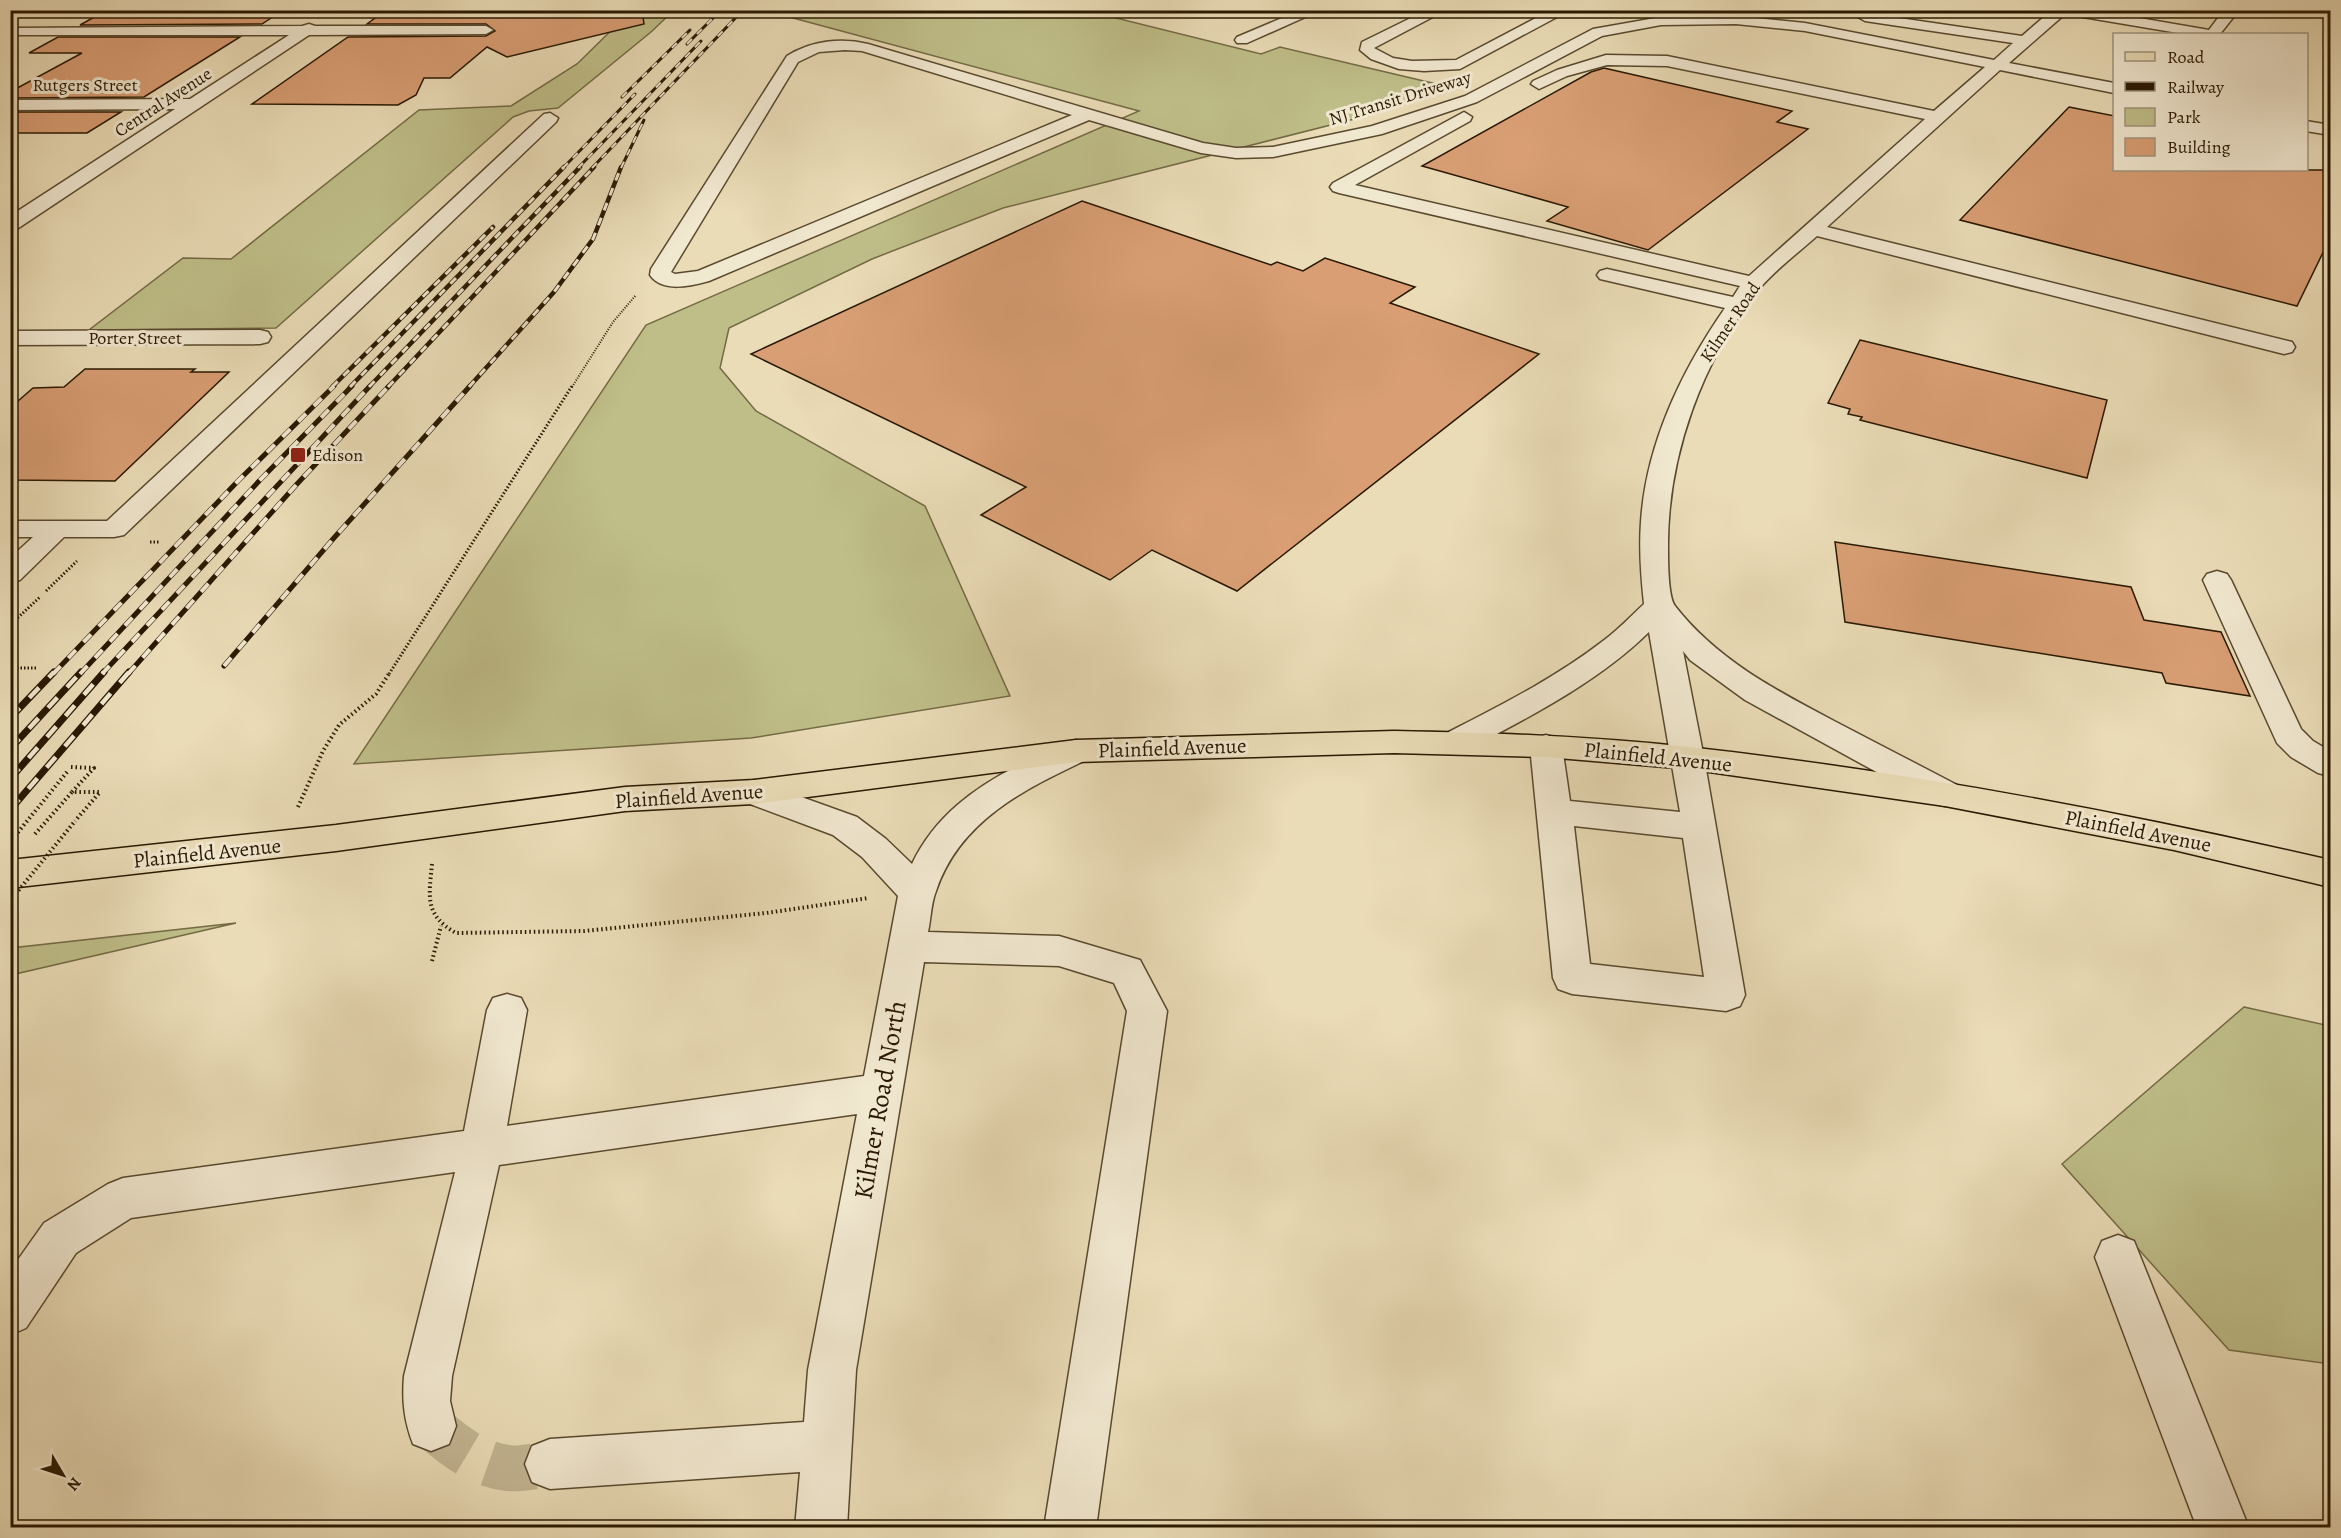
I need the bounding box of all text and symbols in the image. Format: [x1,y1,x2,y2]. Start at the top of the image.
legend [2113,33,2308,171]
text: Road [2167,45,2205,69]
street label: Central Avenue [110,62,216,142]
street label: NJ Transit Driveway [1326,65,1475,131]
street label: Rutgers Street [32,73,138,97]
text: Railway [2167,75,2225,99]
text: Park [2167,105,2201,129]
text: Building [2167,135,2231,159]
street label: Kilmer Road [1694,277,1766,367]
street label: Porter Street [88,326,182,350]
place label: Edison [312,443,363,467]
marker: Edison [289,446,307,464]
street label: Plainfield Avenue [1097,731,1247,765]
street label: Plainfield Avenue [1583,735,1733,779]
street label: Plainfield Avenue [614,777,764,815]
street label: Plainfield Avenue [2062,803,2214,859]
street label: Plainfield Avenue [132,831,282,875]
street label: Kilmer Road North [845,998,915,1202]
north arrow [33,1445,93,1505]
text: N [61,1472,86,1496]

